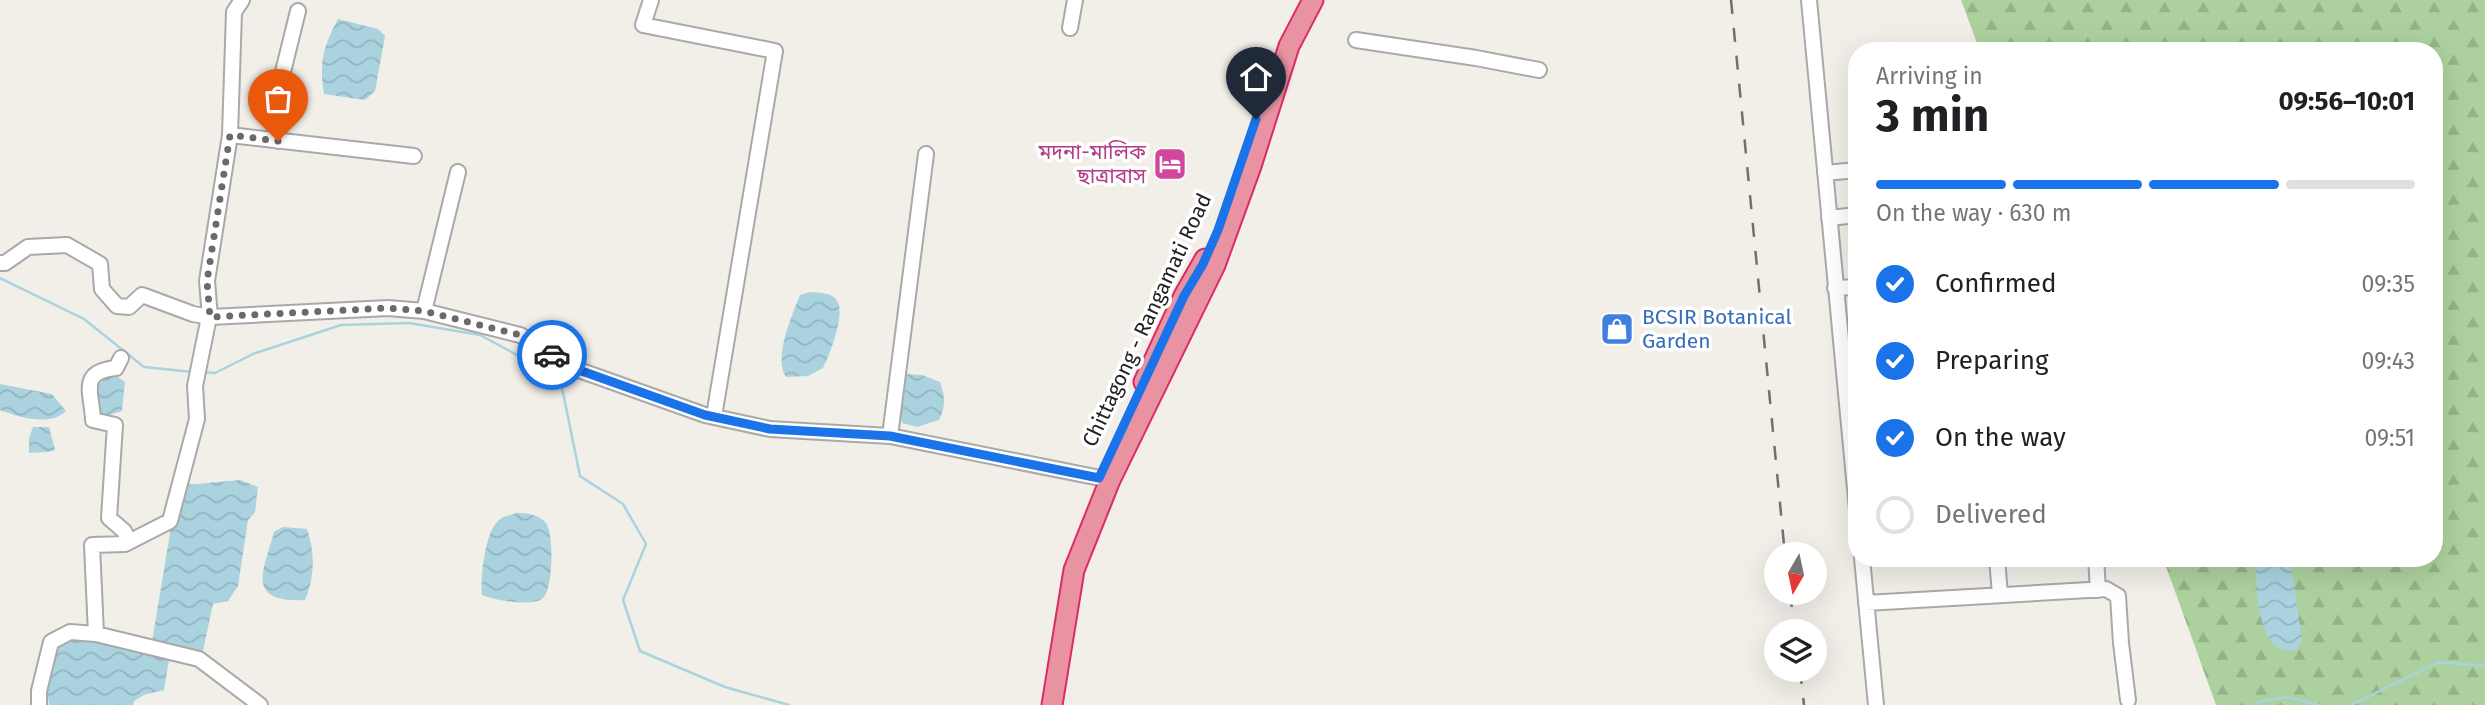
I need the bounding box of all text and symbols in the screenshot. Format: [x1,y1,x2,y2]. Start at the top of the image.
pin [1226,47,1286,119]
icon: home [1237,58,1275,96]
text: Arriving in [1876,62,1983,90]
pin [248,69,308,141]
icon: bag [259,80,297,118]
text: 09:56–10:01 [2279,86,2415,117]
text: 3 min [1876,88,1989,143]
place label: মদনা-মালিক ছাত্রাবাস [1038,139,1147,189]
hotel icon: মদনা-মালিক ছাত্রাবাস [1151,145,1189,183]
street label: Chittagong - Rangamati Road [1077,189,1217,451]
text: On the way · 630 m [1876,199,2071,227]
icon: check [1876,265,1914,303]
text: Confirmed [1935,268,2056,299]
text: 09:35 [2362,270,2415,298]
place label: BCSIR Botanical Garden [1642,304,1792,354]
shop icon: BCSIR Botanical Garden [1598,310,1636,348]
courier [517,320,587,390]
icon: car [533,336,571,374]
icon: check [1876,342,1914,380]
text: Preparing [1935,345,2048,376]
text: 09:43 [2362,347,2415,375]
icon: check [1876,419,1914,457]
text: On the way [1935,422,2066,453]
text: 09:51 [2364,424,2415,452]
text: Delivered [1935,499,2047,530]
north arrow [1764,542,1827,606]
map controls [1764,542,1827,682]
button: layers [1764,619,1827,682]

